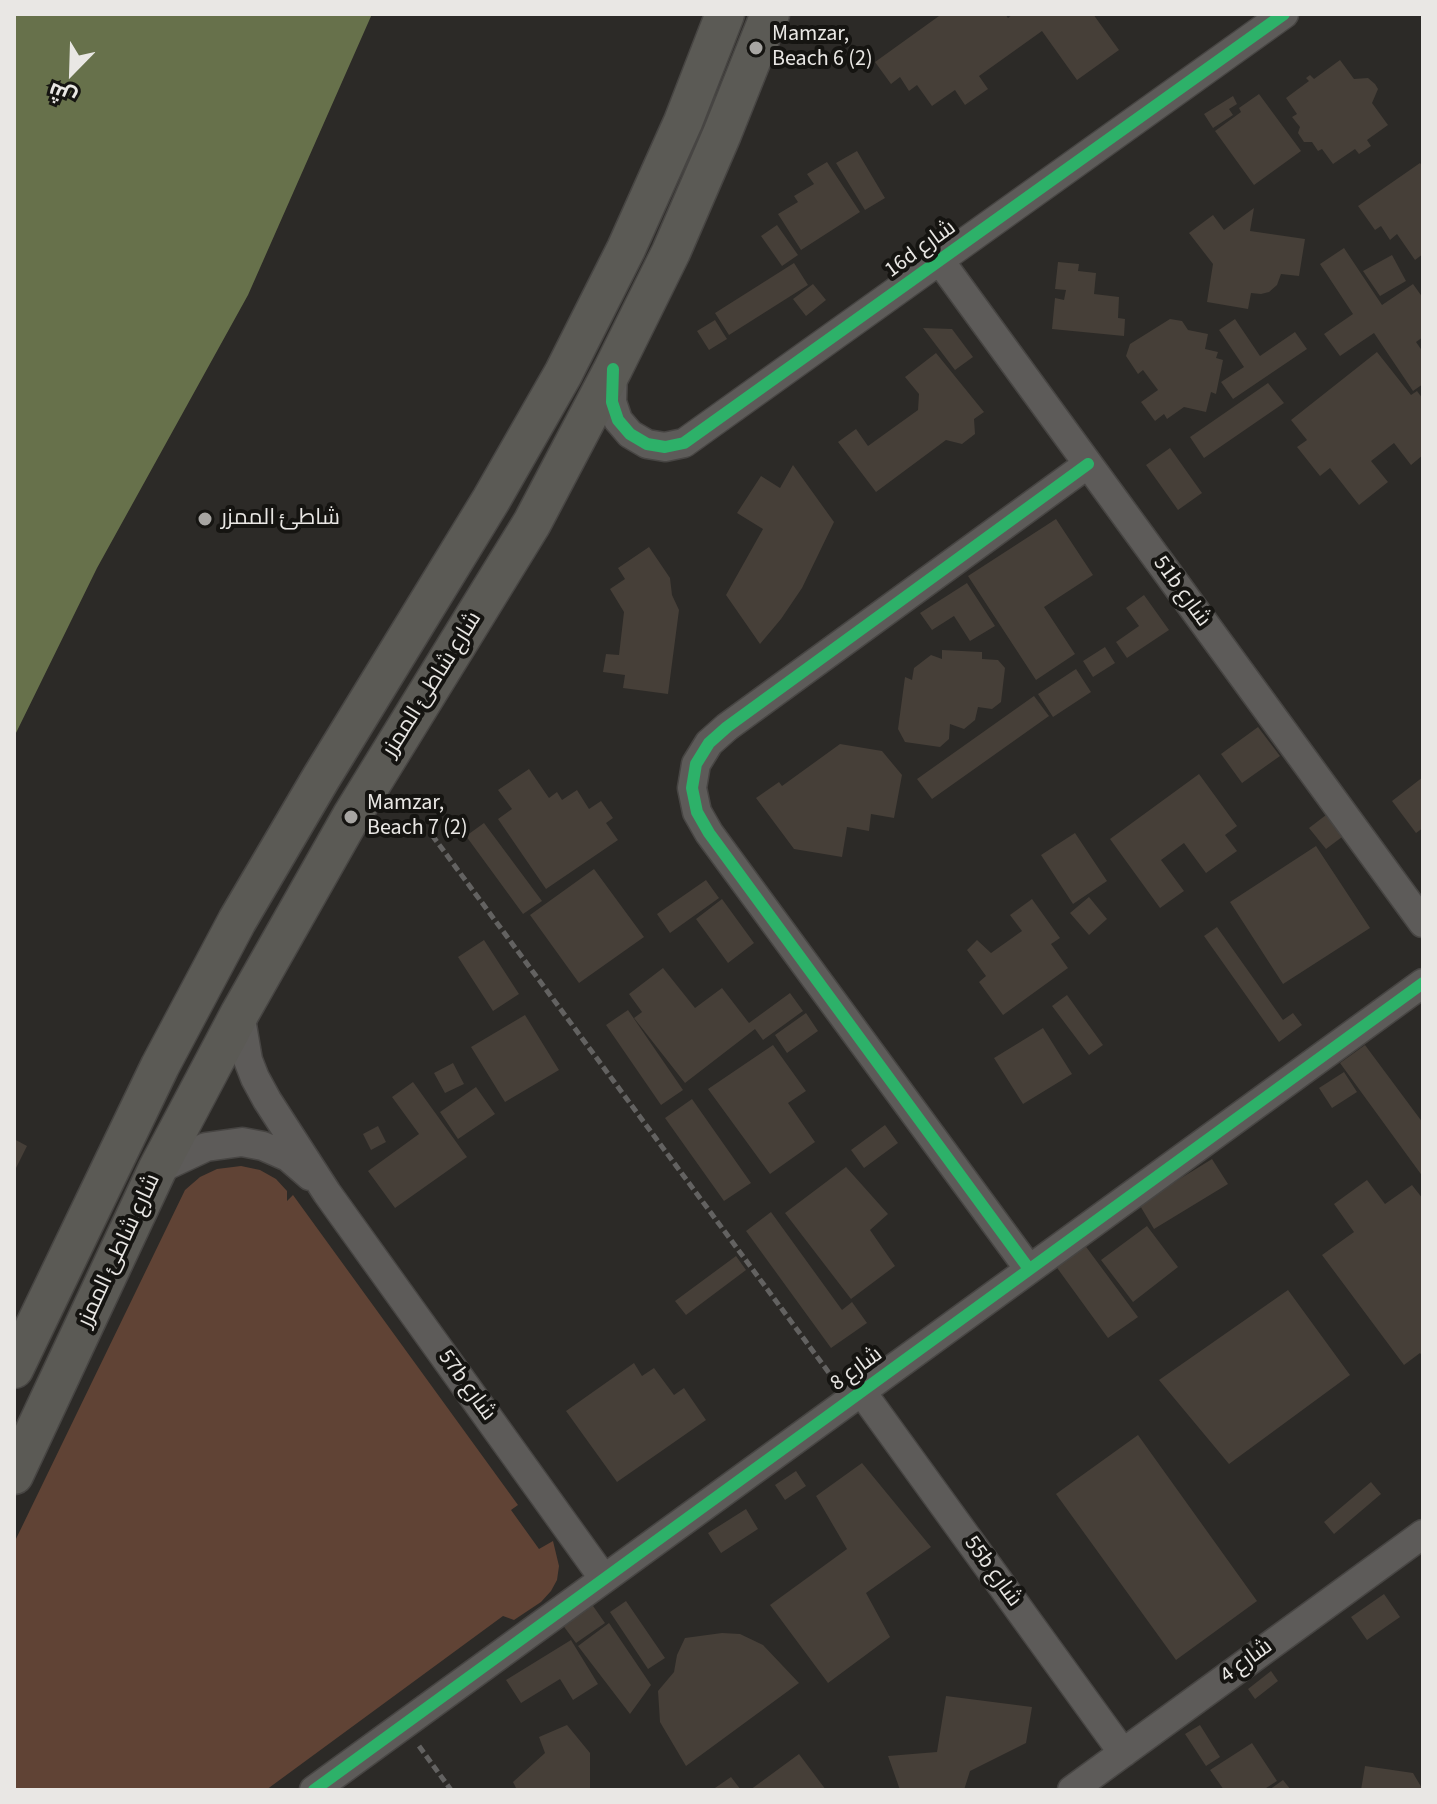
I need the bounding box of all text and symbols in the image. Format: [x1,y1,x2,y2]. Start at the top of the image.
place label: Mamzar, Beach 6 (2) [772,22,873,74]
north arrow [32,32,112,112]
marker: Mamzar, Beach 6 (2) [747,39,765,57]
text: ش [43,74,82,114]
street label: 16d شارع [880,215,962,285]
place label: شاطئ الممزر [221,506,340,532]
marker: شاطئ الممزر [196,510,214,528]
street label: 51b شارع [1147,551,1215,633]
street label: شارع شاطئ الممزر [378,608,488,762]
place label: Mamzar, Beach 7 (2) [367,791,468,842]
marker: Mamzar, Beach 7 (2) [342,808,360,826]
street label: شارع شاطئ الممزر [73,1170,167,1332]
street label: شارع 8 [826,1342,888,1398]
street label: 57b شارع [432,1345,500,1427]
street label: 55b شارع [958,1531,1026,1613]
street label: شارع 4 [1216,1634,1278,1690]

